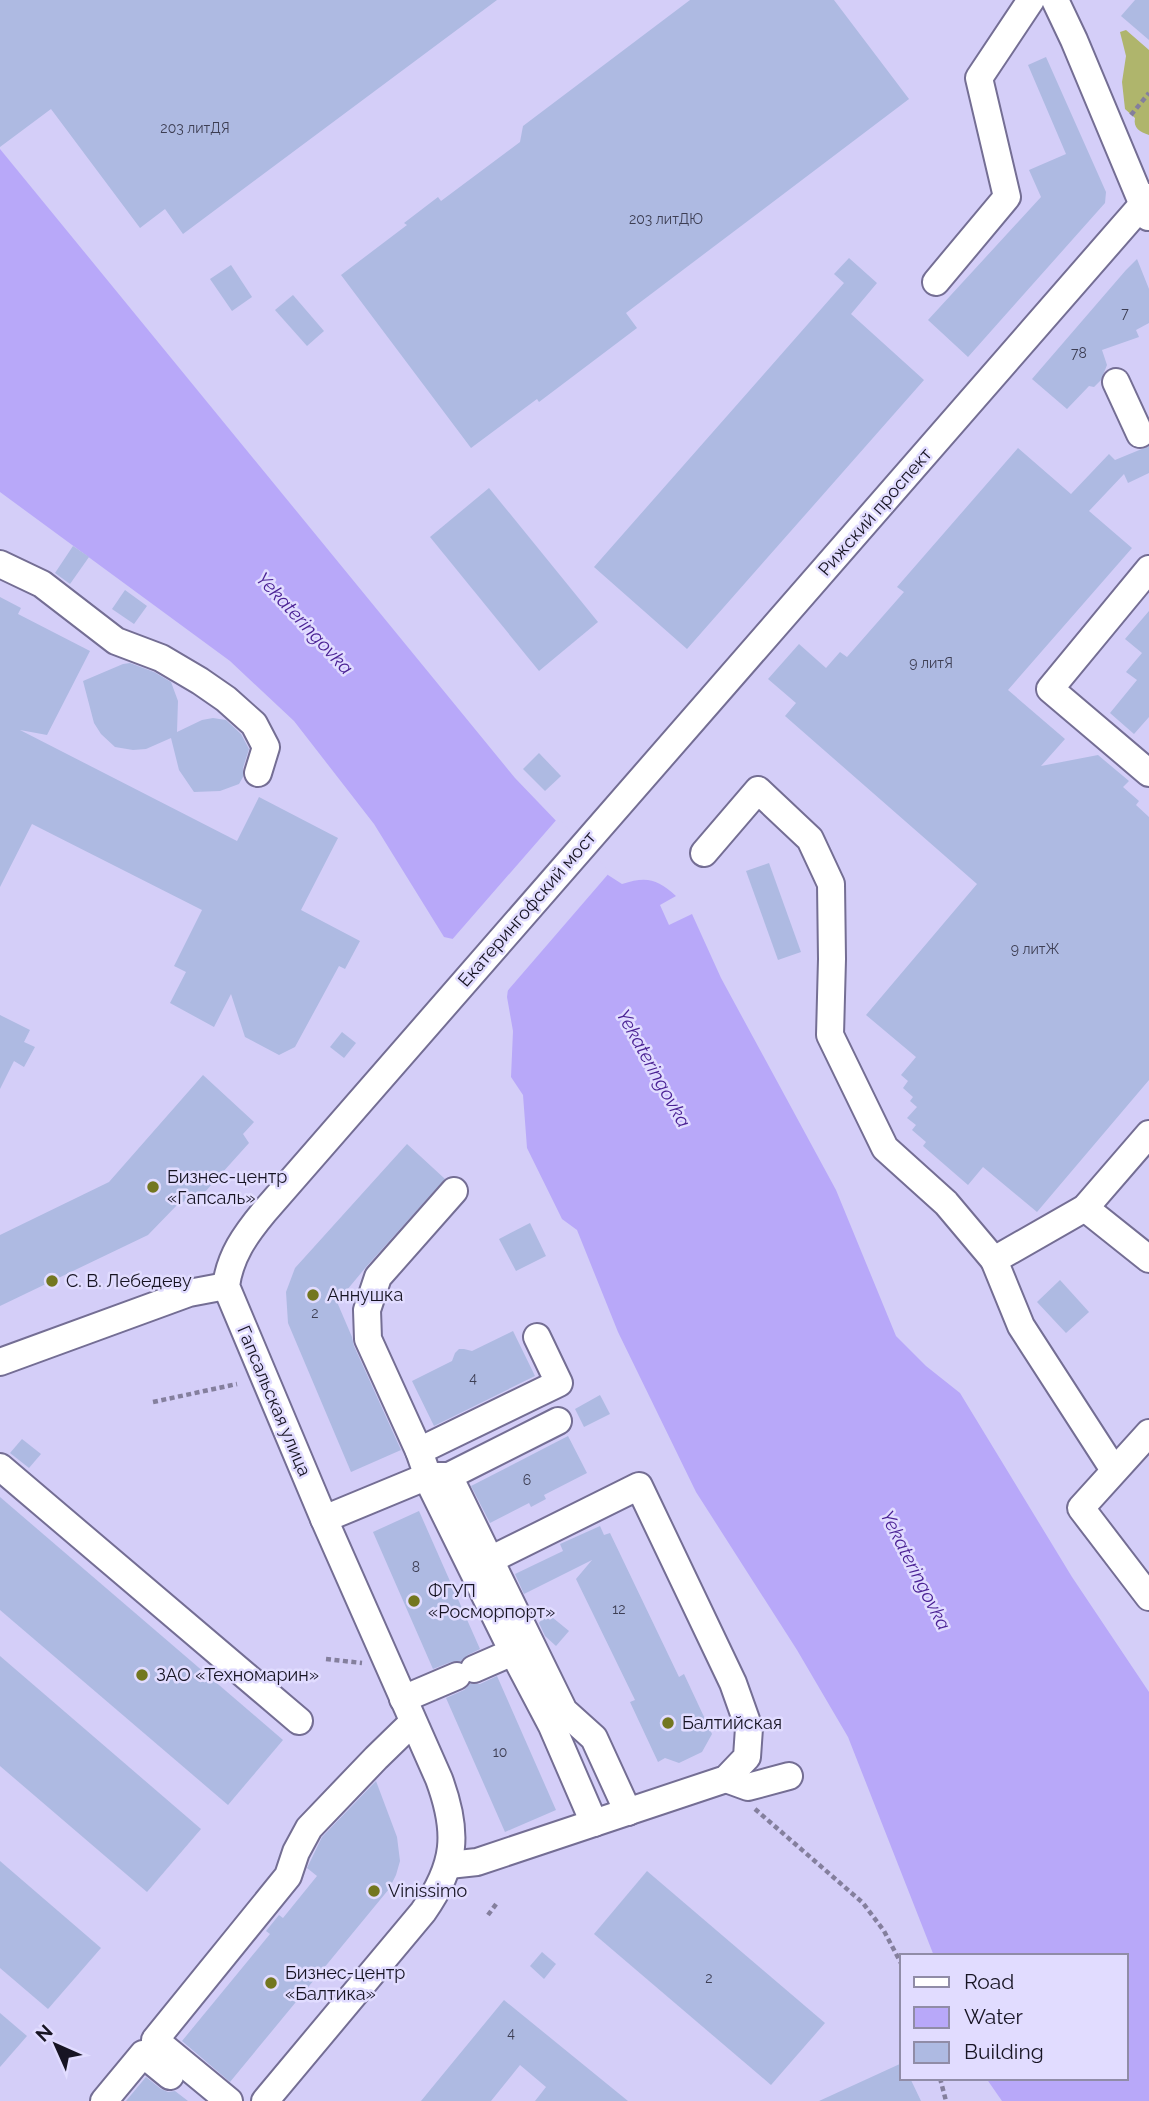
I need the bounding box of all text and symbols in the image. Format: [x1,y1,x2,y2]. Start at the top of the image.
house number: 203 литДЯ [160,120,230,136]
house number: 203 литДЮ [629,211,703,227]
house number: 7 [1121,305,1129,321]
house number: 78 [1071,345,1087,361]
street label: Рижский проспект [814,443,936,580]
water label: Yekateringovka [252,567,358,679]
house number: 9 литЯ [909,655,953,671]
street label: Екатерингофский мост [453,826,600,991]
house number: 9 литЖ [1011,941,1059,957]
water label: Yekateringovka [613,1005,695,1131]
place label: Бизнес-центр «Гапсаль» [167,1166,287,1208]
marker: Бизнес-центр «Гапсаль» [145,1179,161,1195]
place label: С. В. Лебедеву [66,1270,192,1291]
marker: С. В. Лебедеву [44,1273,60,1289]
place label: Аннушка [327,1284,403,1305]
marker: Аннушка [305,1287,321,1303]
house number: 2 [311,1305,319,1321]
street label: Гапсальская улица [233,1322,316,1479]
house number: 4 [469,1370,477,1386]
house number: 6 [523,1472,531,1488]
water label: Yekateringovka [876,1506,956,1634]
house number: 8 [412,1559,420,1575]
place label: ФГУП «Росморпорт» [428,1580,555,1622]
marker: ФГУП «Росморпорт» [406,1593,422,1609]
house number: 12 [612,1601,626,1617]
place label: ЗАО «Техномарин» [156,1664,319,1685]
marker: ЗАО «Техномарин» [134,1667,150,1683]
place label: Балтийская [682,1712,782,1733]
marker: Балтийская [660,1715,676,1731]
house number: 10 [493,1744,507,1760]
place label: Vinissimo [388,1880,467,1901]
marker: Vinissimo [366,1883,382,1899]
legend [900,1954,1128,2080]
place label: Бизнес-центр «Балтика» [285,1962,405,2004]
text: Road [964,1969,1014,1994]
house number: 2 [705,1970,713,1986]
marker: Бизнес-центр «Балтика» [263,1975,279,1991]
text: Water [964,2004,1023,2029]
north arrow [21,2010,91,2080]
text: N [31,2020,57,2046]
house number: 4 [507,2025,515,2041]
text: Building [964,2039,1044,2064]

